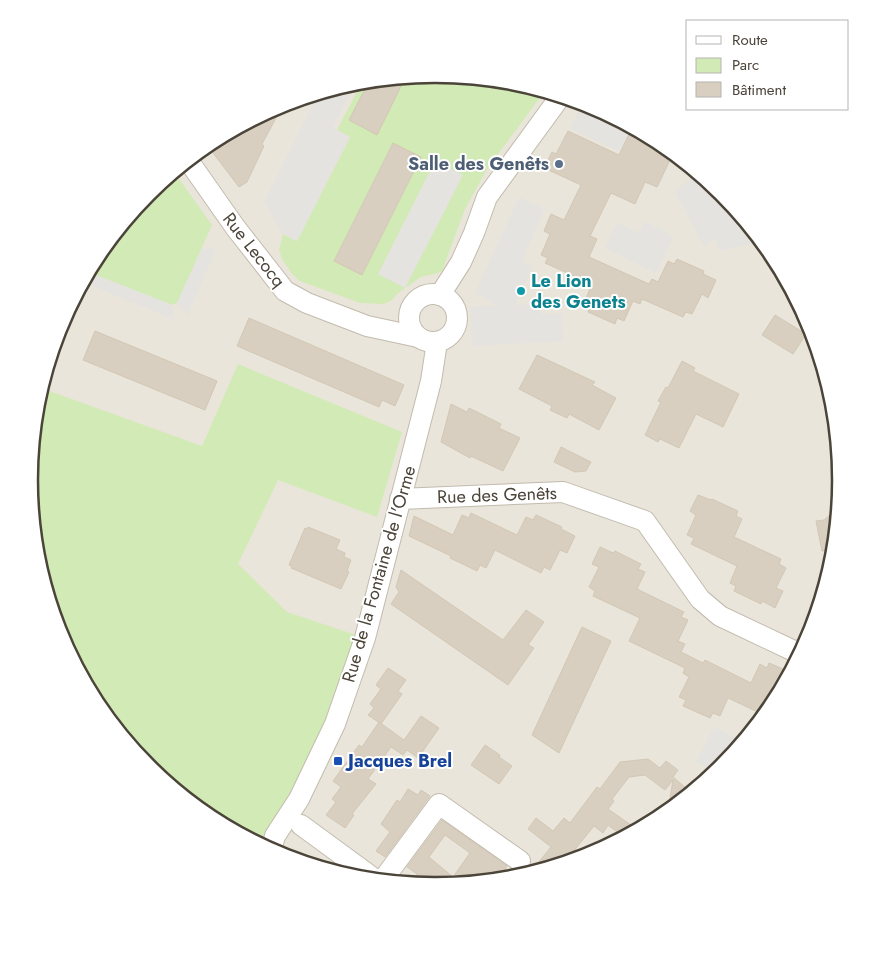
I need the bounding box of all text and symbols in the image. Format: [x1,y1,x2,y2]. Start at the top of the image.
legend [686,20,849,110]
text: Route [732,29,768,51]
text: Parc [732,54,759,76]
text: Bâtiment [732,79,786,101]
place label: Salle des Genêts [408,151,549,177]
marker: Salle des Genêts [553,158,565,170]
street label: Rue Lecocq [216,207,292,293]
place label: Le Lion des Genets [531,268,626,315]
marker: Le Lion des Genets [515,285,527,297]
street label: Rue de la Fontaine de l'Orme [336,463,422,685]
street label: Rue des Genêts [437,480,557,510]
place label: Jacques Brel [345,748,452,774]
marker: Jacques Brel [332,755,344,767]

